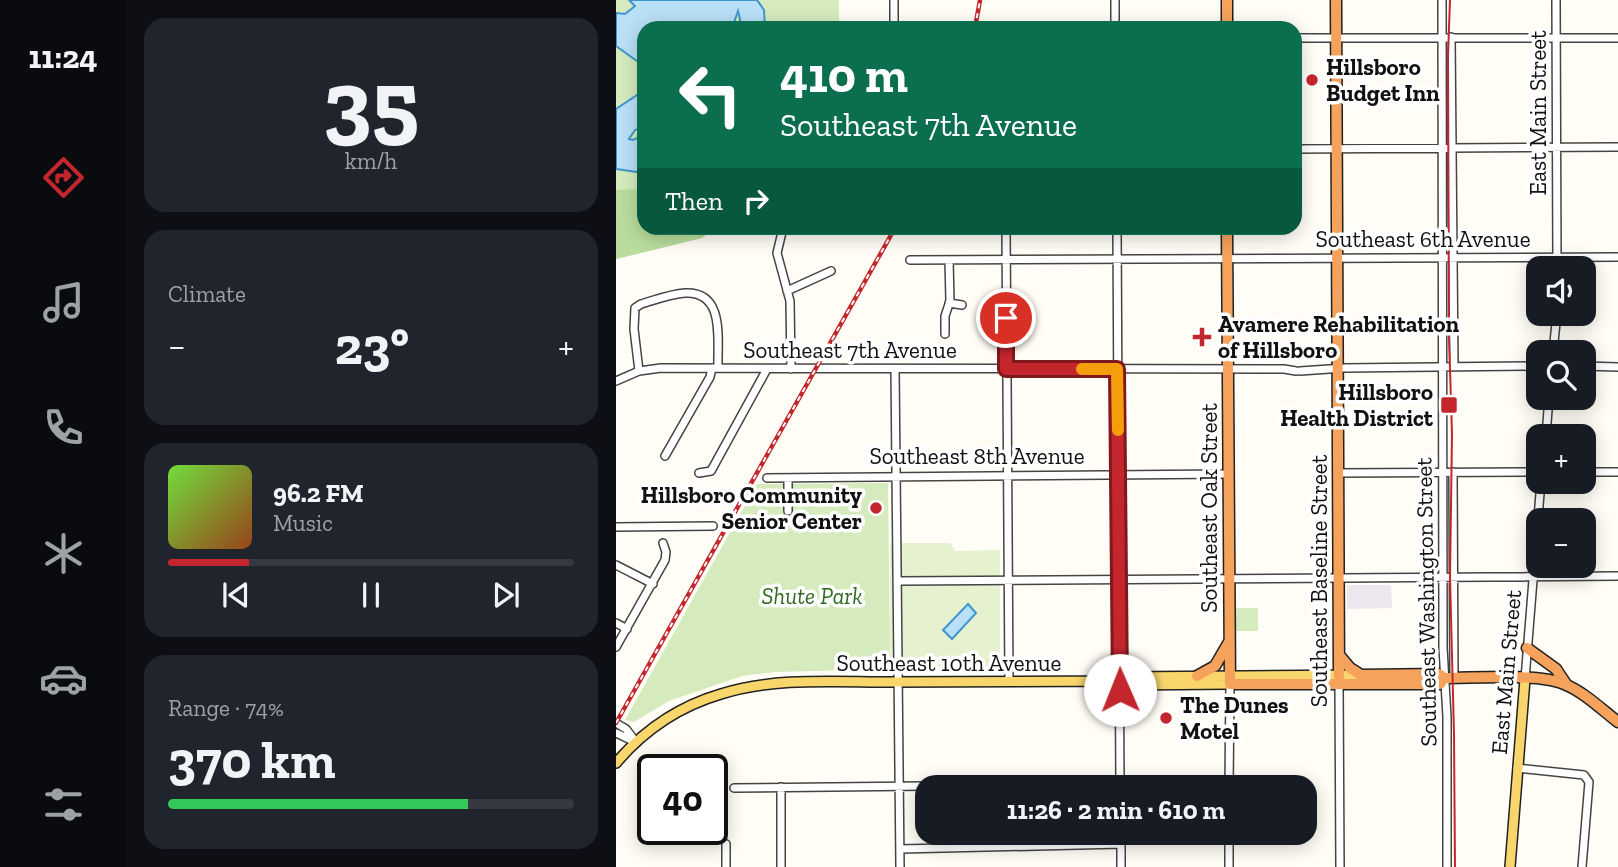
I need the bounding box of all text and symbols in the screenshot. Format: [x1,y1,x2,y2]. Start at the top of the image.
street label: East Main Street [1524,30,1552,196]
text: 11:24 [28,38,98,76]
text: 410 m [780,46,908,105]
text: 35 [323,47,419,156]
icon: left [665,49,756,140]
place label: Hillsboro Budget Inn [1326,53,1440,107]
marker: Hillsboro Budget Inn [1304,72,1320,88]
text: Southeast 7th Avenue [780,106,1077,144]
text: km/h [345,147,397,175]
icon: directions [39,153,88,202]
icon: right [737,182,775,220]
text: Then [665,185,723,217]
street label: Southeast 6th Avenue [1316,225,1530,253]
map controls [1526,256,1596,578]
button: sound [1526,256,1596,326]
icon: music [39,278,88,327]
text: Climate [168,280,246,308]
pin [976,288,1036,348]
icon: arrive [987,299,1025,337]
place label: Avamere Rehabilitation of Hillsboro [1218,310,1460,364]
text: 23° [335,315,409,377]
text: − [168,323,186,369]
text: + [558,323,574,369]
marker: Avamere Rehabilitation of Hillsboro [1192,327,1212,347]
street label: Southeast 7th Avenue [743,336,957,364]
button: search [1526,340,1596,410]
place label: Hillsboro Health District [1280,378,1434,432]
marker: Hillsboro Health District [1439,395,1459,415]
icon: phone [39,403,88,452]
street label: Southeast Oak Street [1195,403,1223,613]
button: + [1526,424,1596,494]
street label: Southeast 8th Avenue [869,442,1085,470]
street label: Southeast Baseline Street [1305,454,1333,707]
street label: Southeast Washington Street [1409,457,1443,747]
text: 96.2 FM [273,477,364,509]
place label: Hillsboro Community Senior Center [641,481,863,535]
marker: Hillsboro Community Senior Center [868,500,884,516]
button: − [1526,508,1596,578]
text: Music [273,509,333,537]
icon: climate [39,529,88,578]
icon: previous [217,576,255,614]
icon: pause [352,576,390,614]
icon: next [487,576,525,614]
park label: Shute Park [762,582,862,610]
street label: East Main Street [1485,588,1527,755]
street label: Southeast 10th Avenue [837,649,1061,677]
position arrow [1083,653,1157,727]
icon: car [39,654,88,703]
place label: The Dunes Motel [1180,691,1289,745]
text: Range · 74% [168,694,284,722]
marker: The Dunes Motel [1158,710,1174,726]
text: 370 km [168,729,335,791]
speed limit sign: 40 [637,754,728,845]
icon: filters [39,780,88,829]
text: 11:26 · 2 min · 610 m [1007,794,1225,826]

